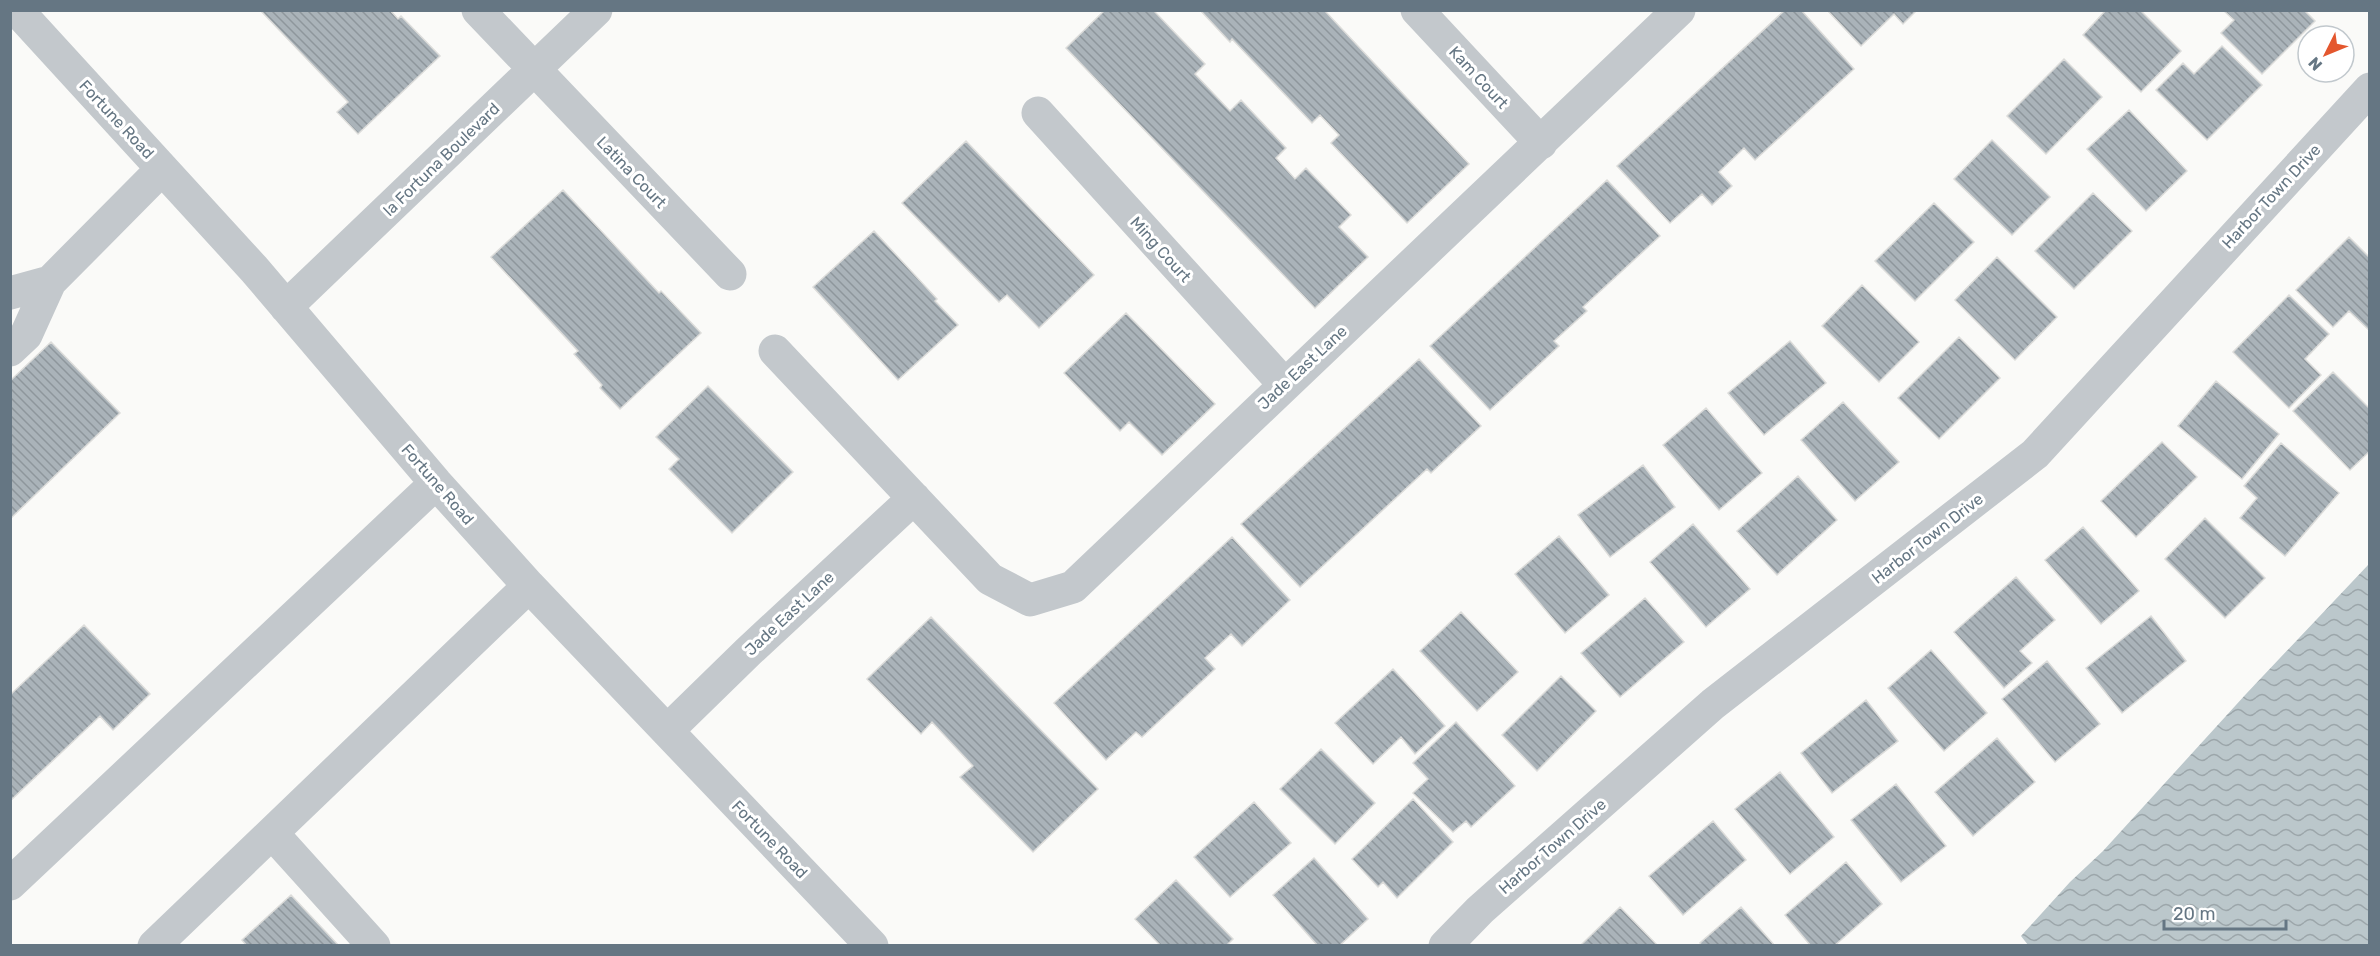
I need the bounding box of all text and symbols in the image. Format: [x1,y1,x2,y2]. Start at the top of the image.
north arrow [2296,24,2356,84]
street label: Kam Court [1445,42,1512,112]
text: N [2305,53,2326,75]
street label: Fortune Road [75,76,158,163]
street label: la Fortuna Boulevard [379,99,503,220]
street label: Latina Court [593,133,670,212]
street label: Harbor Town Drive [2218,140,2325,253]
street label: Ming Court [1126,213,1195,286]
street label: Jade East Lane [1254,321,1351,413]
street label: Fortune Road [397,440,478,529]
street label: Harbor Town Drive [1868,489,1987,588]
street label: Jade East Lane [741,567,838,659]
street label: Harbor Town Drive [1495,795,1610,898]
street label: Fortune Road [728,796,811,882]
scale bar [2164,893,2286,931]
text: 20 m [2173,903,2215,925]

